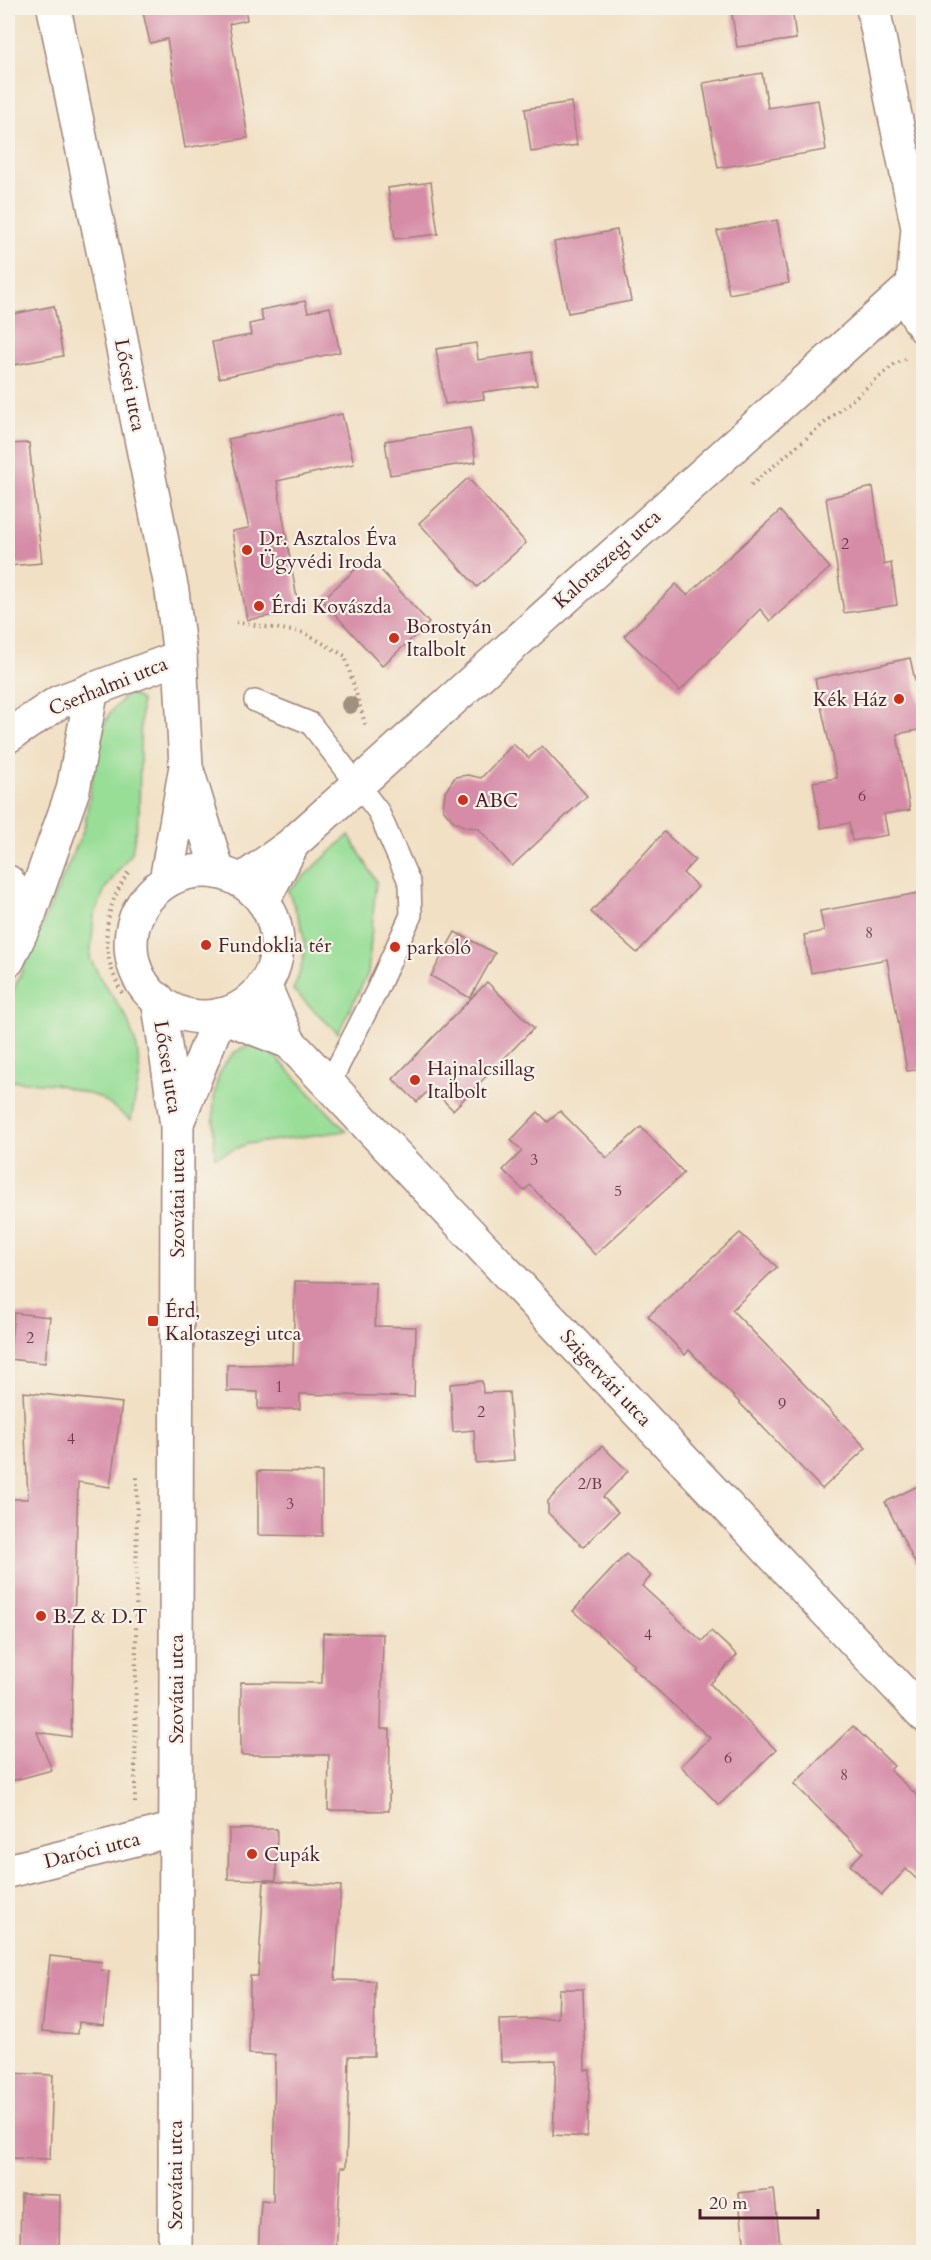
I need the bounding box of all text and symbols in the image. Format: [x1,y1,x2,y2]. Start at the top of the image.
street label: Lőcsei utca [108,336,152,434]
street label: Kalotaszegi utca [547,503,667,615]
place label: Dr. Asztalos Éva Ügyvédi Iroda [259,525,397,575]
house number: 2 [841,533,849,555]
marker: Dr. Asztalos Éva Ügyvédi Iroda [240,543,254,557]
place label: Érdi Kovászda [271,593,392,620]
marker: Érdi Kovászda [252,599,266,613]
place label: Borostyán Italbolt [406,613,493,663]
marker: Borostyán Italbolt [387,631,401,645]
street label: Cserhalmi utca [45,650,172,722]
place label: Kék Ház [813,686,887,713]
marker: Kék Ház [892,692,906,706]
house number: 6 [858,785,866,807]
place label: ABC [475,787,518,814]
marker: ABC [456,793,470,807]
house number: 8 [865,922,873,944]
place label: Fundoklia tér [218,932,332,959]
place label: parkoló [407,934,471,961]
marker: Fundoklia tér [199,938,213,952]
marker: parkoló [388,940,402,954]
street label: Lőcsei utca [147,1019,189,1116]
place label: Hajnalcsillag Italbolt [427,1055,535,1105]
marker: Hajnalcsillag Italbolt [408,1073,422,1087]
street label: Szovátai utca [164,1148,191,1258]
house number: 3 [530,1149,538,1171]
house number: 5 [614,1180,622,1202]
place label: Érd, Kalotaszegi utca [165,1297,302,1347]
marker: Érd, Kalotaszegi utca [146,1314,160,1328]
street label: Szigetvári utca [554,1324,658,1433]
house number: 2 [26,1327,34,1349]
house number: 1 [275,1376,283,1398]
house number: 9 [778,1393,786,1415]
house number: 2 [477,1401,485,1423]
house number: 4 [67,1428,75,1450]
house number: 2/B [578,1473,602,1495]
house number: 3 [286,1493,294,1515]
place label: B.Z & D.T [53,1603,148,1630]
marker: B.Z & D.T [34,1609,48,1623]
house number: 4 [644,1624,652,1646]
street label: Szovátai utca [163,1634,190,1744]
house number: 6 [724,1747,732,1769]
house number: 8 [840,1764,848,1786]
street label: Daróci utca [41,1825,143,1875]
place label: Cupák [264,1841,321,1868]
marker: Cupák [245,1847,259,1861]
street label: Szovátai utca [162,2120,189,2230]
scale bar [700,2182,818,2220]
text: 20 m [709,2191,748,2216]

